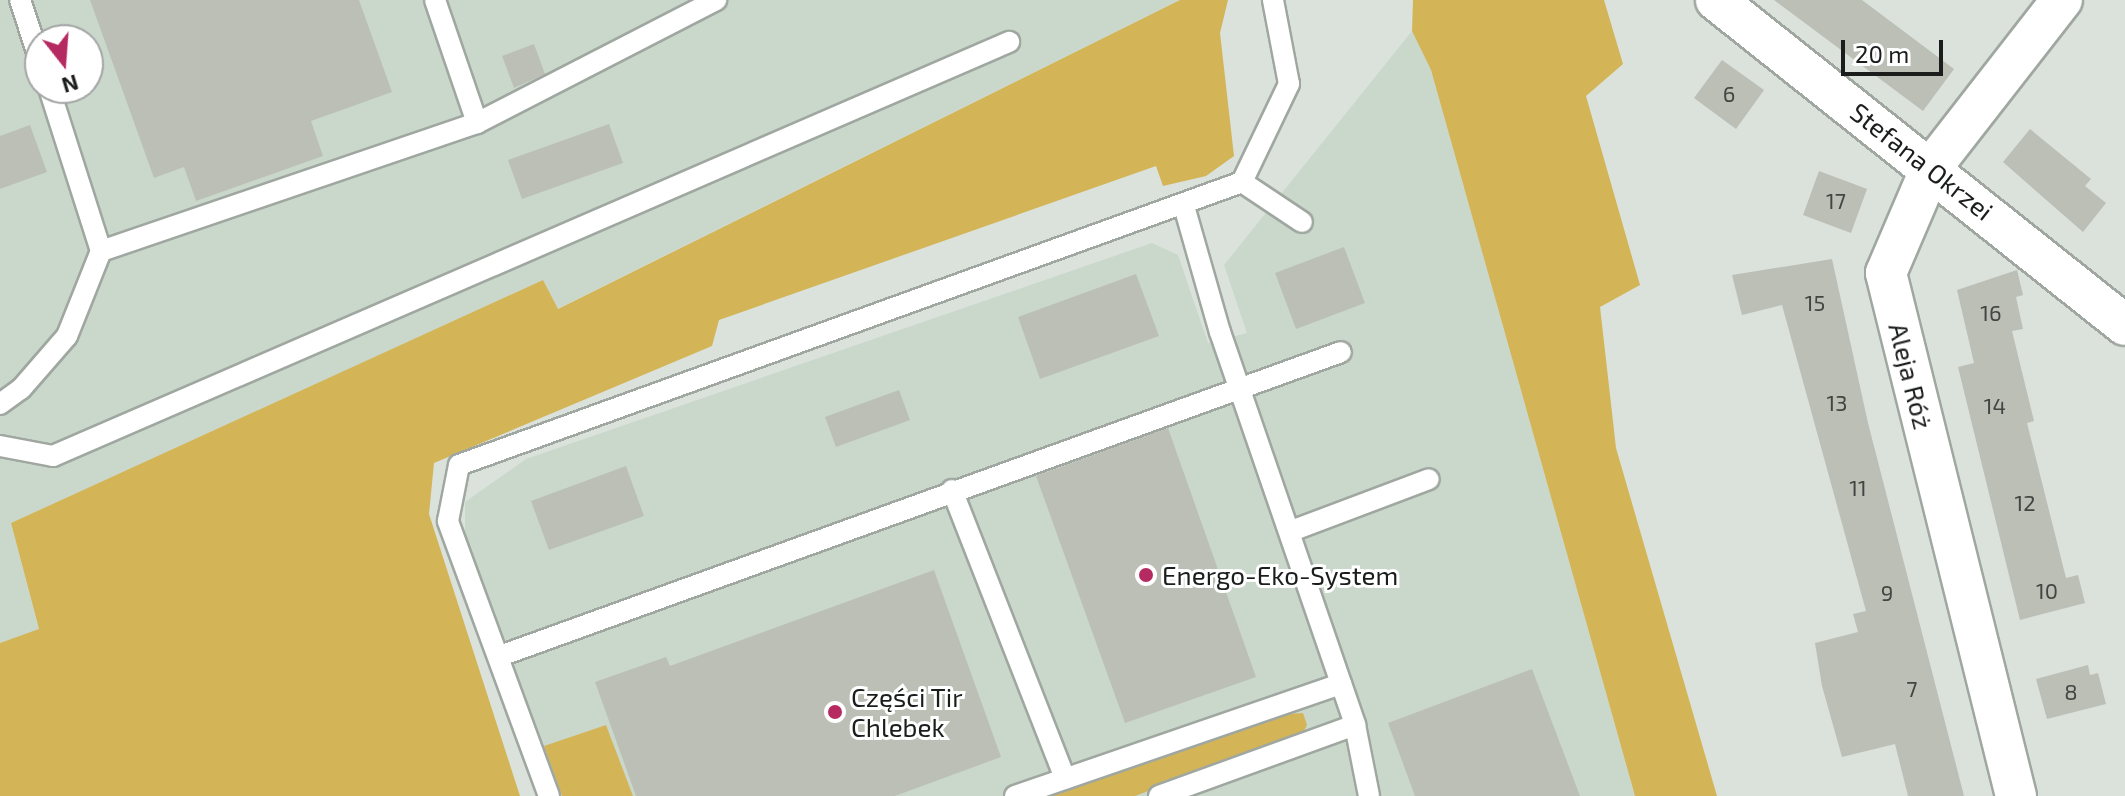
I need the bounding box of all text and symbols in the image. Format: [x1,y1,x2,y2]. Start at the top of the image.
north arrow [24,24,104,104]
scale bar [1845,24,1947,74]
text: 20 m [1855,39,1909,68]
text: N [59,70,82,100]
house number: 6 [1723,81,1735,107]
street label: Stefana Okrzei [1845,96,1999,226]
house number: 17 [1826,188,1846,214]
house number: 15 [1805,290,1825,316]
house number: 16 [1980,300,2002,326]
street label: Aleja Róż [1883,320,1939,432]
house number: 13 [1827,390,1847,416]
house number: 14 [1984,393,2006,419]
house number: 11 [1849,475,1867,501]
house number: 12 [2014,490,2036,516]
place label: Energo-Eko-System [1162,559,1398,591]
marker: Energo-Eko-System [1137,566,1155,584]
house number: 10 [2036,578,2058,604]
house number: 9 [1881,580,1893,606]
house number: 7 [1906,676,1918,702]
house number: 8 [2064,679,2078,705]
place label: Części Tir Chlebek [851,681,963,742]
marker: Części Tir Chlebek [826,703,844,721]

